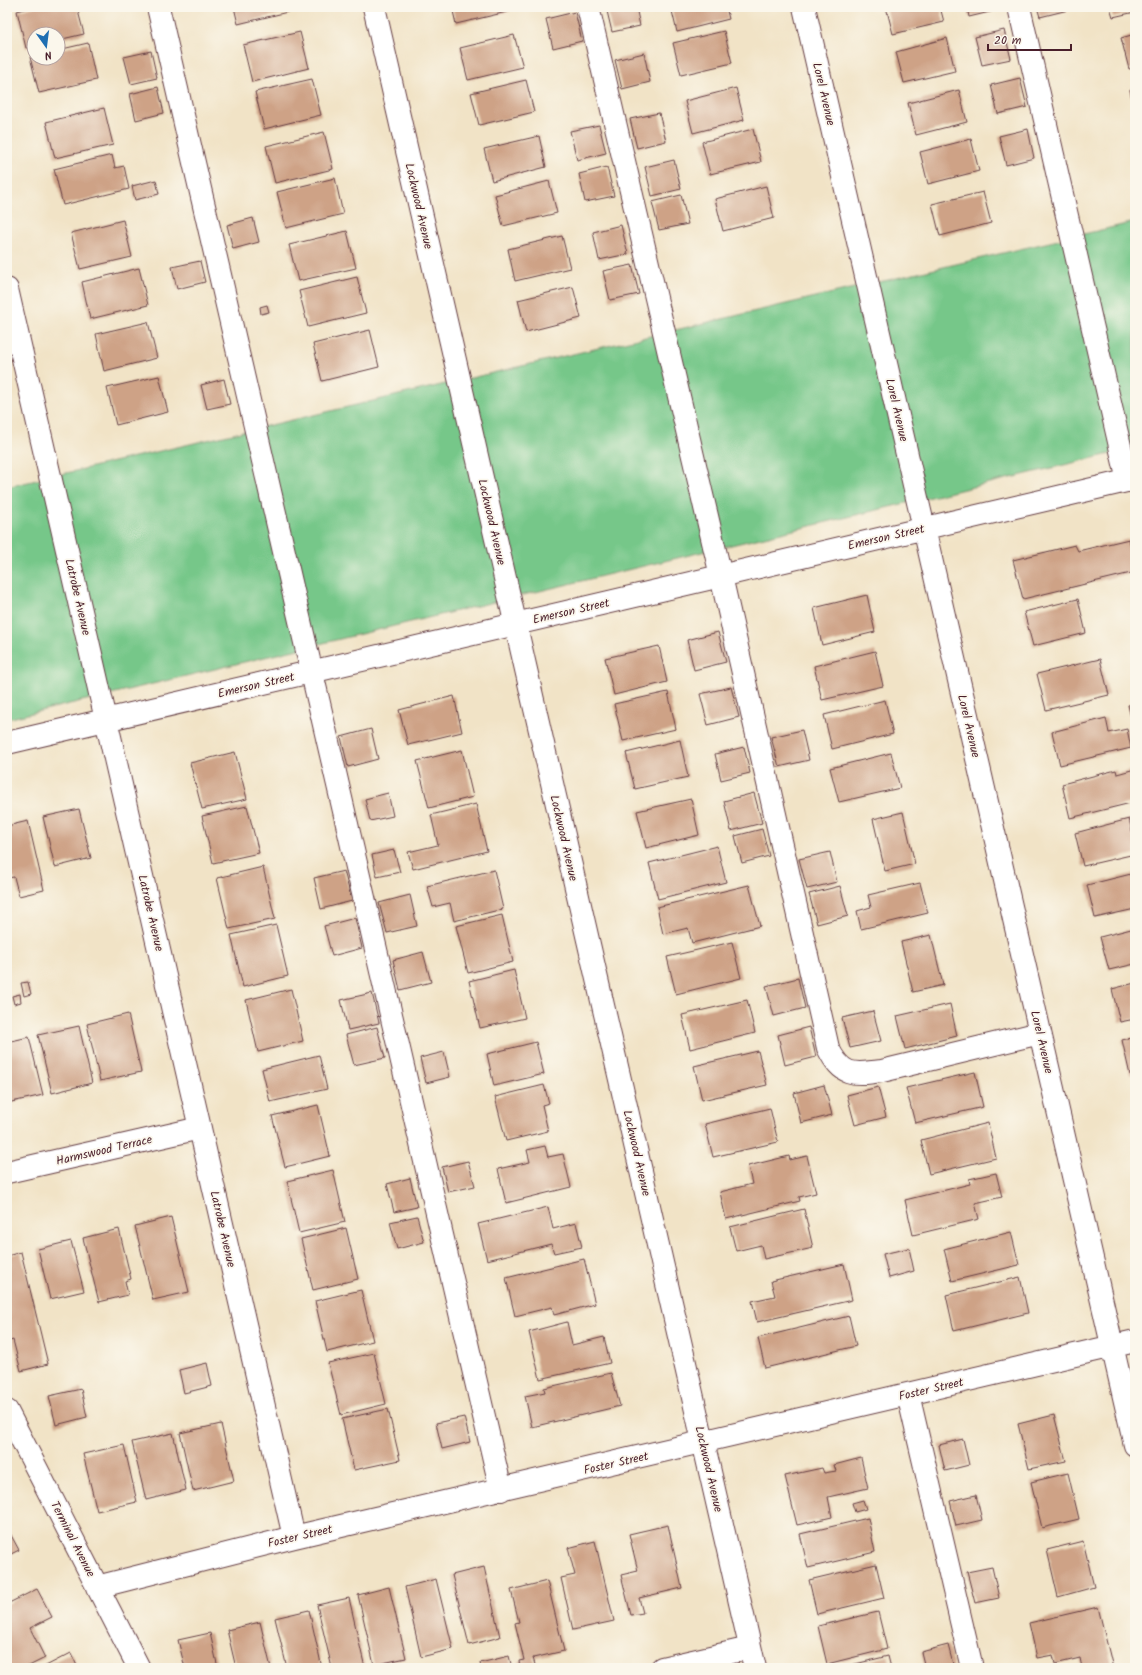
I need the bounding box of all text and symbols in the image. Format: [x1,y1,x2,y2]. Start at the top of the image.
north arrow [26,26,66,66]
scale bar [988,26,1071,52]
text: 20 m [994,31,1022,50]
text: N [43,45,54,64]
street label: Lorel Avenue [807,61,840,128]
street label: Lockwood Avenue [399,161,438,252]
street label: Lorel Avenue [880,377,913,444]
street label: Lockwood Avenue [472,477,511,568]
street label: Emerson Street [846,519,927,556]
street label: Latrobe Avenue [59,557,96,638]
street label: Emerson Street [531,593,612,630]
street label: Emerson Street [216,667,297,704]
street label: Lorel Avenue [952,693,985,760]
street label: Lockwood Avenue [544,793,583,884]
street label: Latrobe Avenue [132,873,169,954]
street label: Lorel Avenue [1025,1009,1058,1076]
street label: Lockwood Avenue [617,1108,656,1199]
street label: Harmswood Terrace [54,1130,155,1171]
street label: Latrobe Avenue [204,1189,241,1270]
street label: Foster Street [897,1373,966,1406]
street label: Lockwood Avenue [689,1424,728,1515]
street label: Foster Street [582,1447,651,1480]
street label: Terminal Avenue [45,1498,100,1581]
street label: Foster Street [266,1520,335,1553]

